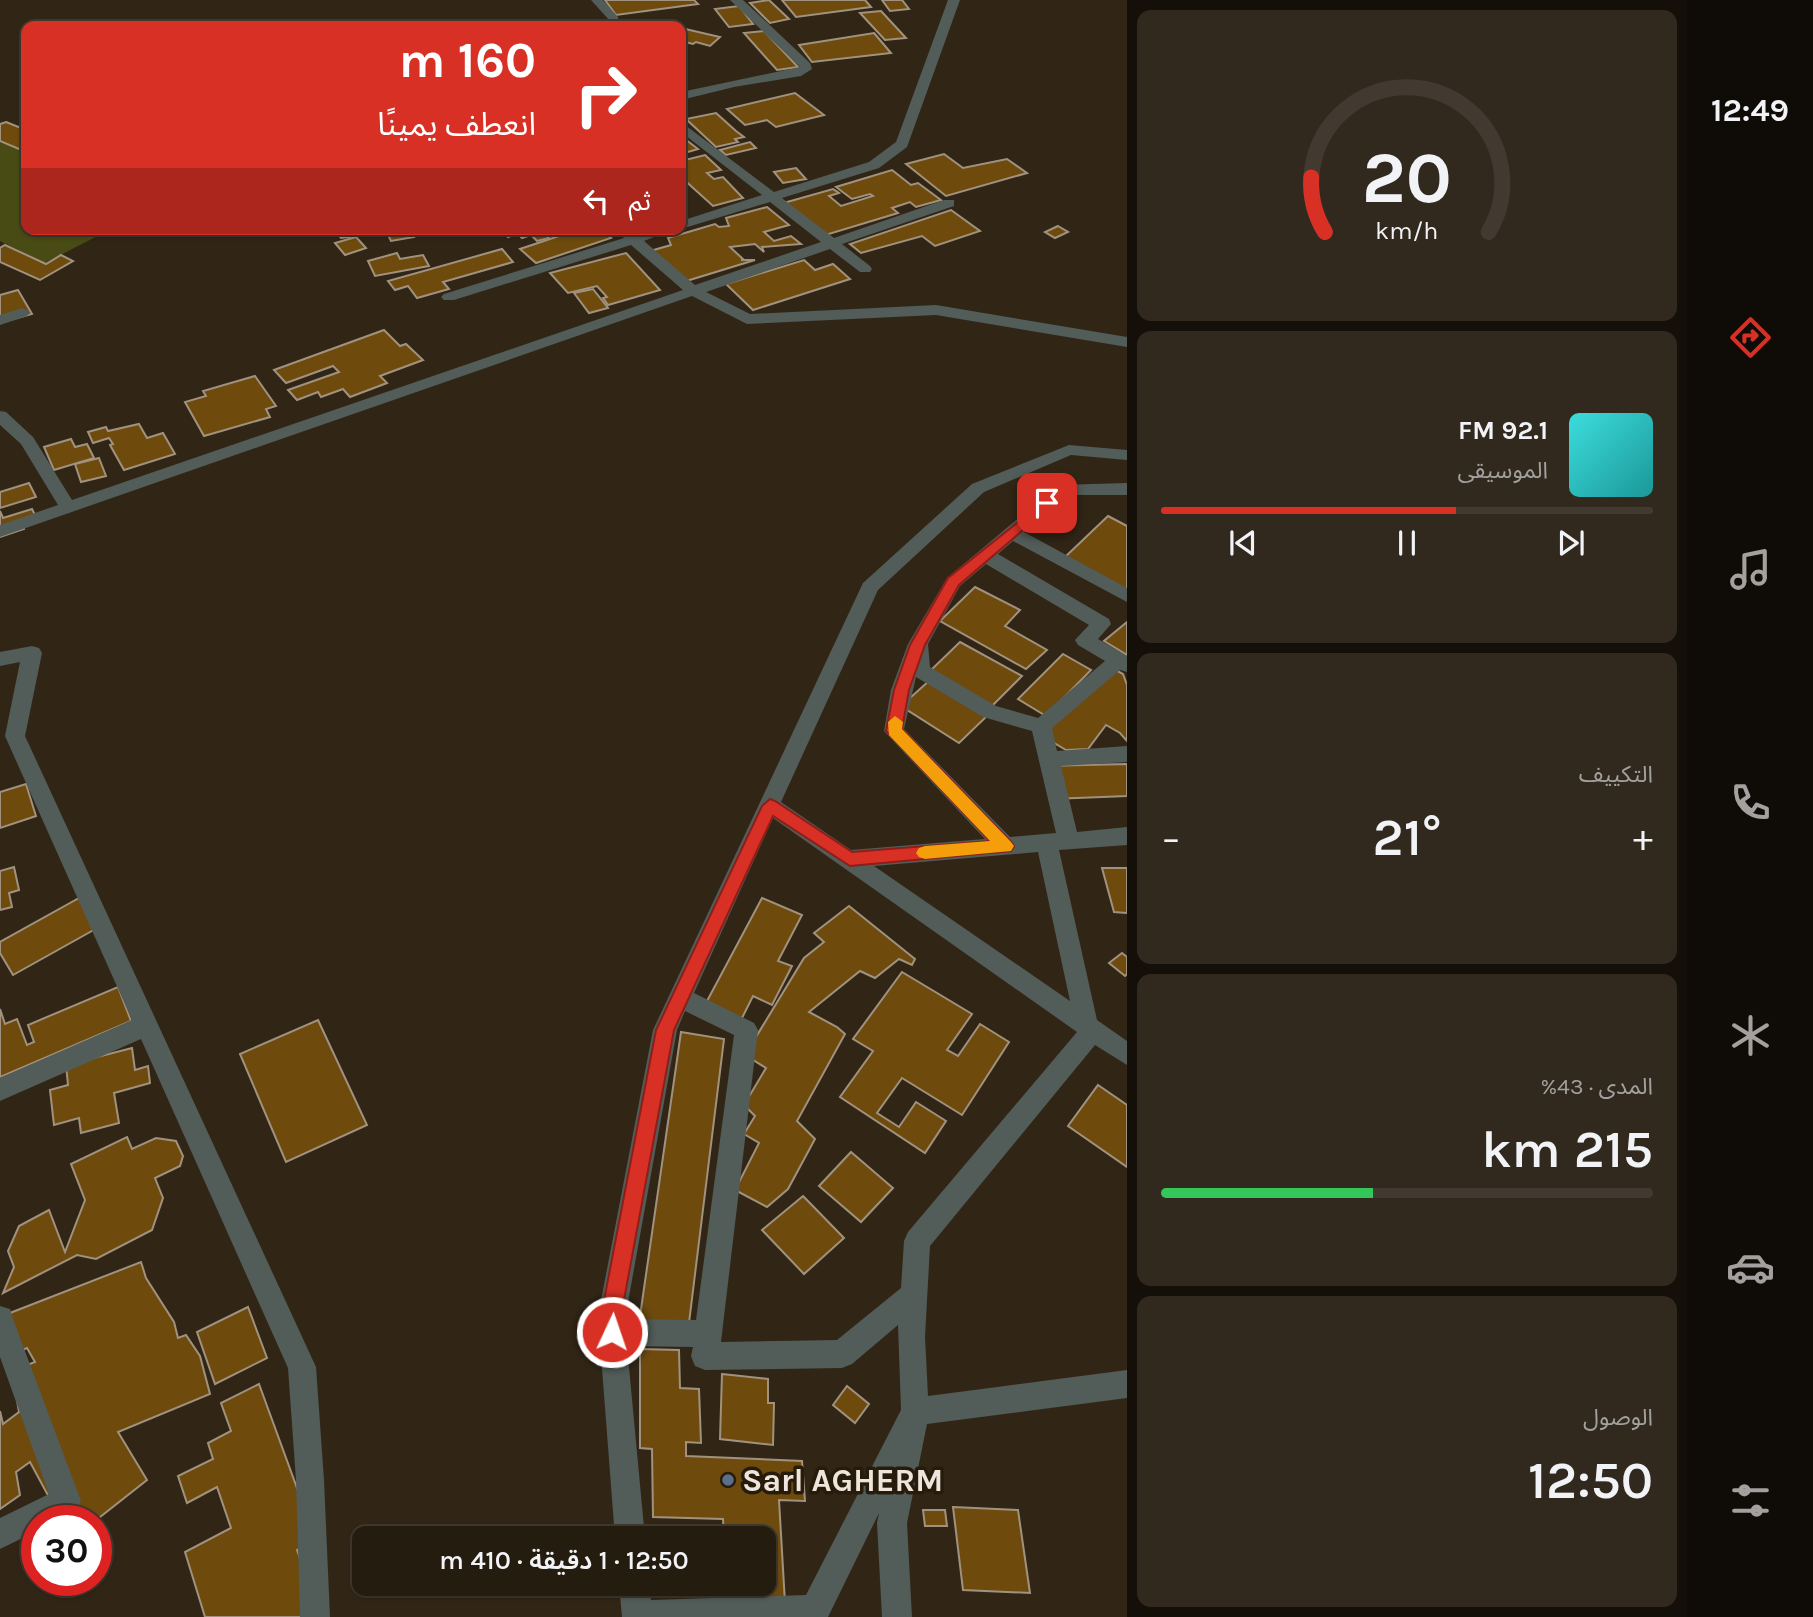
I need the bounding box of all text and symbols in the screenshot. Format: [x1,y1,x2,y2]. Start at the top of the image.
text: 160 m [399,32,536,89]
icon: right [560,49,651,140]
text: 12:49 [1711,92,1789,129]
text: انعطف يمينًا [377,106,536,143]
text: 20 [1362,135,1452,220]
icon: left [577,182,615,220]
text: ثم [629,186,651,217]
text: km/h [1375,216,1439,245]
icon: directions [1726,313,1775,362]
text: 92.1 FM [1458,415,1548,446]
text: الموسيقى [1457,457,1548,484]
pin [1017,473,1077,533]
icon: arrive [1028,484,1066,522]
icon: previous [1224,524,1262,562]
icon: pause [1388,524,1426,562]
icon: next [1552,524,1590,562]
icon: music [1726,545,1775,594]
text: التكييف [1579,761,1653,788]
icon: phone [1726,778,1775,827]
text: 21° [1373,807,1441,868]
text: − [1161,816,1181,861]
text: + [1633,816,1653,861]
icon: climate [1726,1011,1775,1060]
text: المدى · 43% [1540,1073,1653,1100]
text: 215 km [1481,1119,1653,1180]
icon: car [1726,1243,1775,1292]
position arrow [575,1295,649,1369]
text: الوصول [1583,1404,1653,1431]
text: 12:50 [1528,1450,1653,1511]
place label: Sarl AGHERM [742,1462,943,1499]
marker: Sarl AGHERM [720,1472,736,1488]
icon: filters [1726,1476,1775,1525]
speed limit sign: 30 [21,1505,112,1596]
text: 12:50 · 1 دقيقة · 410 m [439,1545,689,1576]

